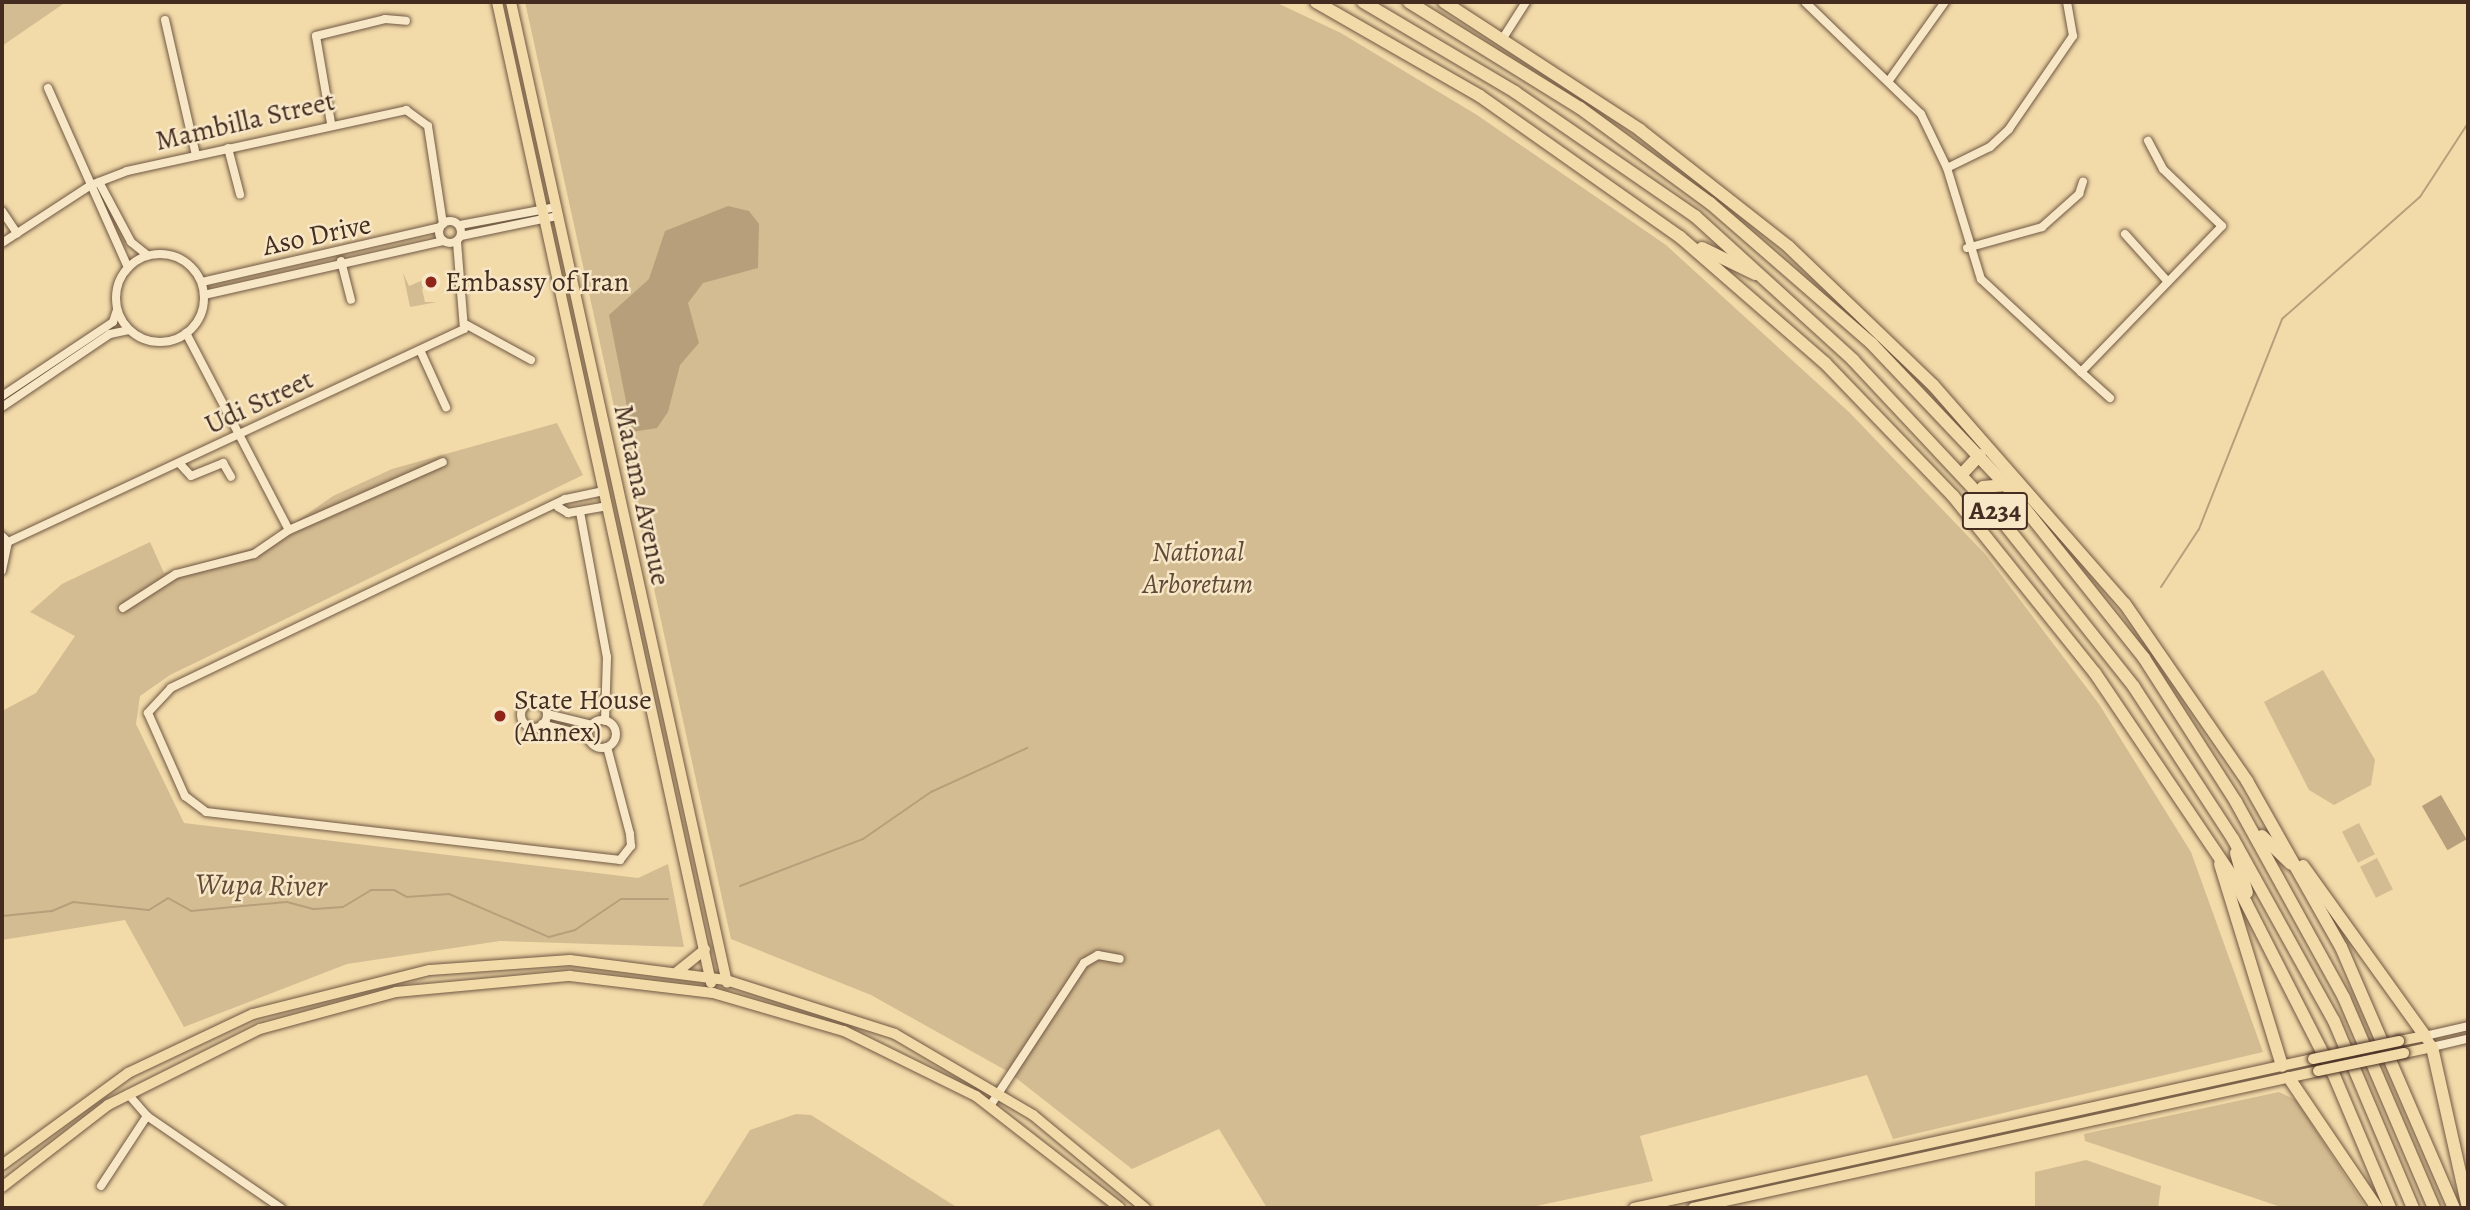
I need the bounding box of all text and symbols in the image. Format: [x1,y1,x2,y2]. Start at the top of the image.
street label: Mambilla Street [152,84,338,158]
street label: Aso Drive [260,207,374,263]
place label: Embassy of Iran [445,265,629,299]
marker: Embassy of Iran [423,274,439,290]
street label: Udi Street [200,362,318,442]
street label: Matama Avenue [606,401,678,589]
road number: A234 [1962,489,2028,534]
park label: National Arboretum [1143,535,1253,601]
place label: State House (Annex) [514,683,652,749]
marker: State House (Annex) [492,708,508,724]
water label: Wupa River [195,866,327,904]

